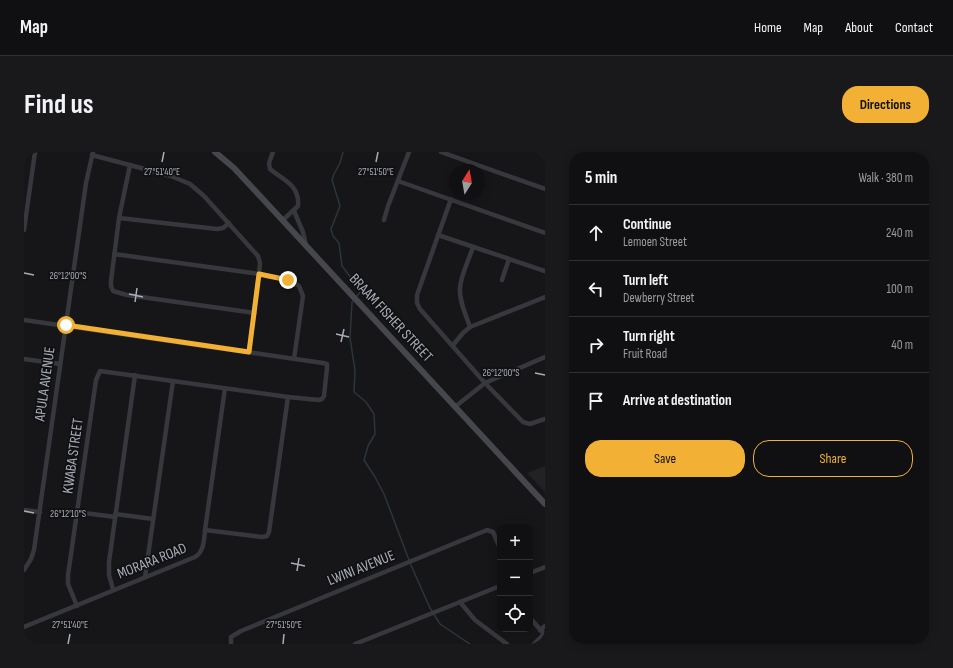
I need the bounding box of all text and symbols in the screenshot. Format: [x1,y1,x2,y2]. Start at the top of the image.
text: Map [20,16,48,39]
text: Home [754,19,782,36]
text: Map [804,19,823,36]
text: About [845,19,873,36]
text: Contact [895,19,933,36]
button: Directions [842,86,929,123]
text: Find us [24,88,93,121]
north arrow [449,164,485,200]
text: 27°51'40"E [144,166,180,178]
text: 27°51'50"E [358,166,394,178]
text: 5 min [585,168,617,188]
text: Walk · 380 m [858,170,913,186]
text: Continue [623,215,672,234]
icon: ahead [585,222,607,244]
text: 240 m [886,225,913,241]
text: Lemoen Street [623,234,687,250]
text: 26°12'00"S [50,270,86,282]
street label: BRAAM FISHER STREET [345,270,437,366]
route end [279,271,297,289]
text: Turn left [623,271,668,290]
icon: left [585,278,607,300]
text: 100 m [886,281,913,297]
text: Dewberry Street [623,290,695,306]
route start [57,316,75,334]
text: Turn right [623,327,675,346]
icon: right [585,334,607,356]
text: 40 m [891,337,913,353]
street label: APULA AVENUE [30,346,60,423]
text: Fruit Road [623,346,667,362]
text: 26°12'00"S [483,367,519,379]
icon: arrive [585,390,607,412]
text: Arrive at destination [623,391,732,410]
street label: KWABA STREET [58,417,88,495]
button: Save [585,440,745,477]
button: Share [753,440,913,477]
text: 26°12'10"S [50,508,86,520]
map controls [497,524,533,632]
button: + [497,524,533,560]
street label: MORARA ROAD [115,538,189,584]
street label: LWINI AVENUE [325,546,397,590]
button: − [497,560,533,596]
button: locate [497,596,533,632]
text: 27°51'40"E [52,619,88,631]
text: 27°51'50"E [266,619,302,631]

